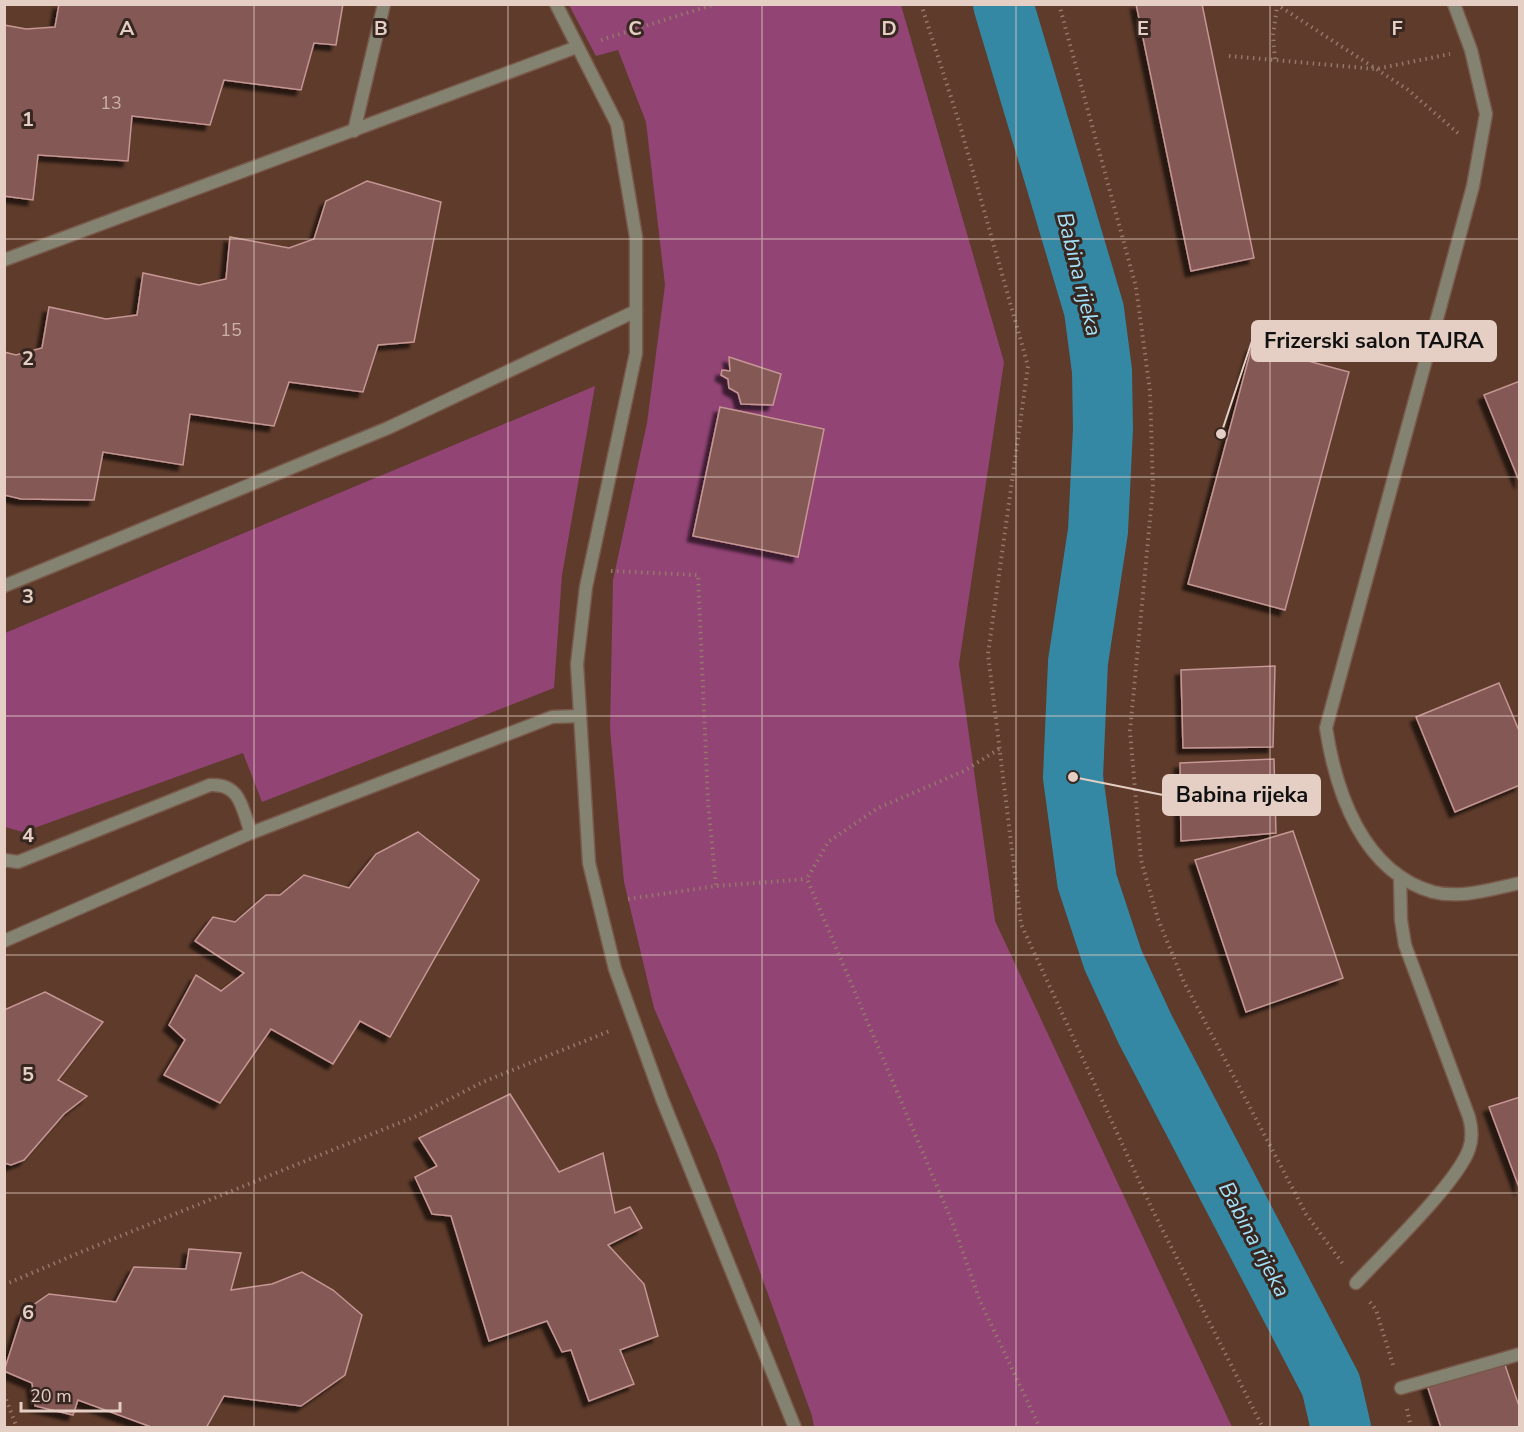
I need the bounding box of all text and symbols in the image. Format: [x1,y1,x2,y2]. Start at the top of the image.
text: A [120,15,135,42]
text: B [374,15,388,42]
text: C [628,15,642,42]
text: D [881,15,897,42]
text: E [1137,15,1149,42]
text: F [1391,15,1403,42]
house number: 13 [100,91,122,115]
text: 1 [22,106,34,133]
water label: Babina rijeka [1049,209,1109,339]
house number: 15 [220,318,242,342]
callout: Frizerski salon TAJRA [1252,321,1496,361]
text: Frizerski salon TAJRA [1264,326,1485,356]
text: 2 [22,345,34,372]
text: 3 [22,583,34,610]
callout: Babina rijeka [1163,775,1320,815]
text: Babina rijeka [1176,780,1308,810]
text: 4 [22,822,34,849]
text: 5 [22,1061,34,1088]
water label: Babina rijeka [1211,1176,1297,1302]
text: 6 [22,1299,34,1326]
scale bar [21,1375,120,1413]
text: 20 m [30,1384,72,1408]

